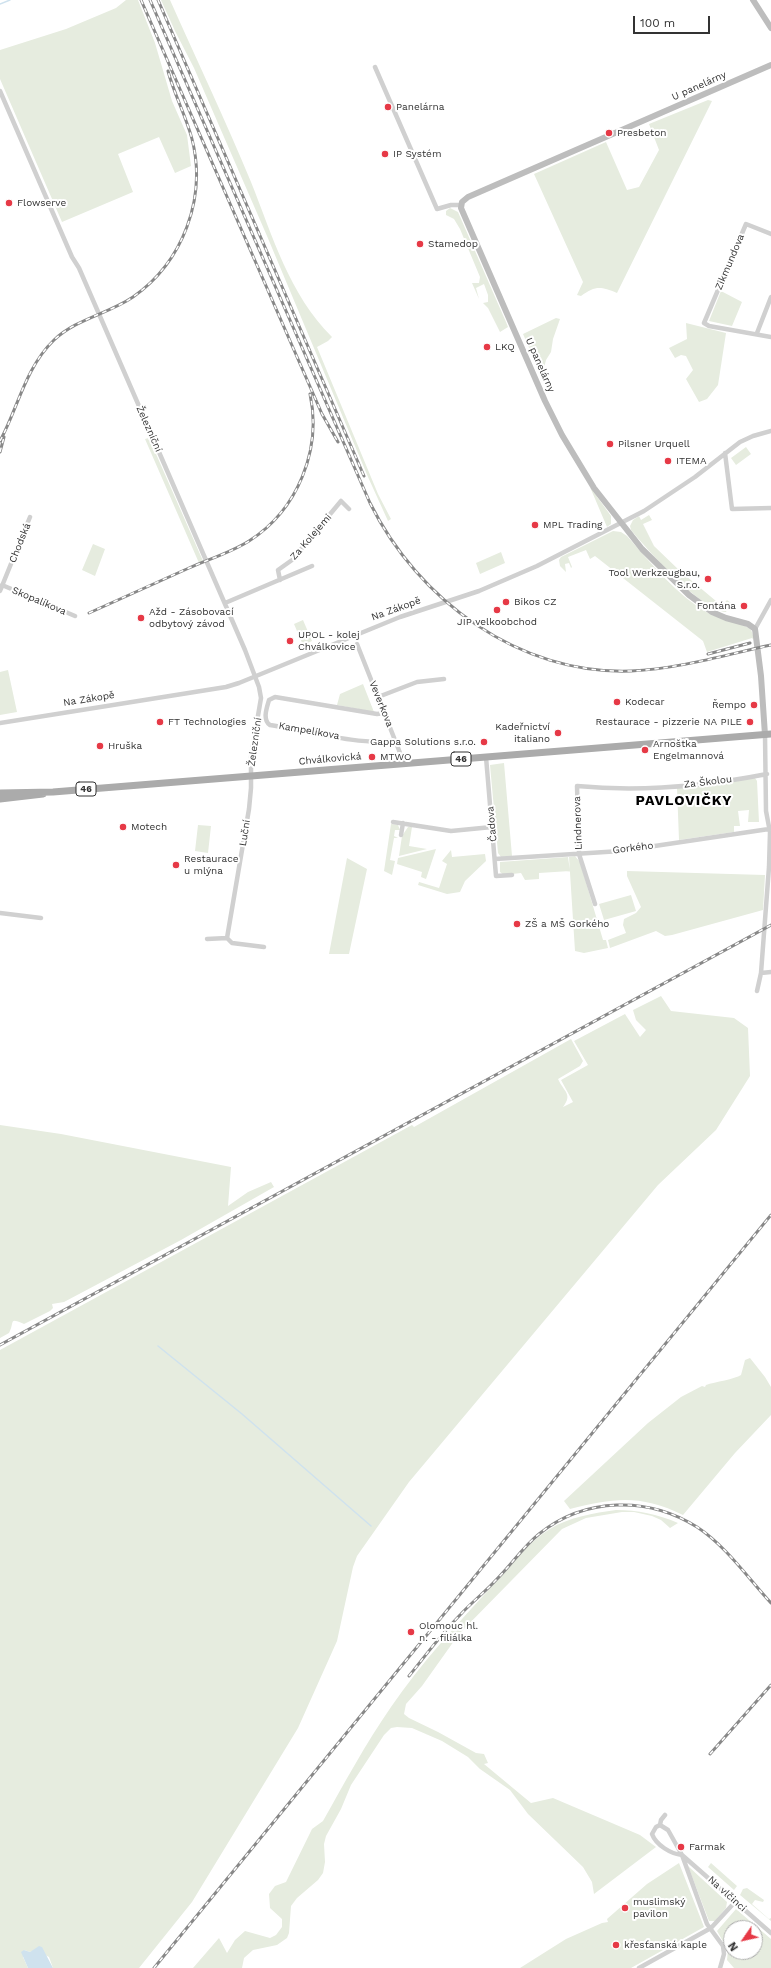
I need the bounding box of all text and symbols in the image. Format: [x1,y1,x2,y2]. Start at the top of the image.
scale bar [635,8,712,34]
text: 100 m [640,16,675,30]
street label: U panelárny [670,69,728,103]
place label: Panelárna [396,101,444,113]
marker: Panelárna [383,102,393,112]
place label: Presbeton [617,127,666,139]
marker: Presbeton [604,128,614,138]
place label: IP Systém [393,148,441,160]
marker: IP Systém [380,149,390,159]
place label: Flowserve [17,197,66,209]
marker: Flowserve [4,198,14,208]
street label: Zikmundova [713,232,747,292]
place label: Stamedop [428,238,478,250]
marker: Stamedop [415,239,425,249]
street label: U panelárny [523,336,557,394]
place label: LKQ [495,341,515,353]
marker: LKQ [482,342,492,352]
street label: Železniční [133,404,165,454]
place label: Pilsner Urquell [618,438,690,450]
marker: Pilsner Urquell [605,439,615,449]
place label: ITEMA [676,455,707,467]
marker: ITEMA [663,456,673,466]
street label: Za Kolejemi [288,512,334,562]
place label: MPL Trading [543,519,602,531]
marker: MPL Trading [530,520,540,530]
street label: Chodská [7,521,33,565]
place label: Tool Werkzeugbau, S.r.o. [609,567,700,590]
marker: Tool Werkzeugbau, S.r.o. [703,574,713,584]
street label: Skopalíkova [10,584,68,618]
street label: Na Zákopě [370,594,422,624]
place label: Bikos CZ [514,596,557,608]
marker: Bikos CZ [501,597,511,607]
place label: Fontána [697,600,736,612]
marker: Fontána [739,601,749,611]
marker: JIP velkoobchod [492,605,502,615]
place label: Ažd - Zásobovací odbytový závod [149,606,234,630]
marker: Ažd - Zásobovací odbytový závod [136,613,146,623]
place label: JIP velkoobchod [457,616,537,628]
place label: UPOL - kolej Chválkovice [298,629,360,652]
marker: UPOL - kolej Chválkovice [285,636,295,646]
street label: Veverkova [366,679,396,729]
street label: Na Zákopě [62,689,116,709]
place label: Kodecar [625,696,665,708]
marker: Kodecar [612,697,622,707]
place label: Řempo [712,699,746,711]
marker: Řempo [749,700,759,710]
place label: FT Technologies [168,716,246,728]
place label: Restaurace - pizzerie NA PILE [596,716,742,728]
marker: FT Technologies [155,717,165,727]
street label: Železniční [246,717,264,767]
marker: Restaurace - pizzerie NA PILE [745,717,755,727]
street label: Kampelíkova [278,720,340,742]
place label: Kadeřnictví italiano [495,721,550,744]
marker: Kadeřnictví italiano [553,728,563,738]
place label: Gappa Solutions s.r.o. [370,736,476,748]
marker: Gappa Solutions s.r.o. [479,737,489,747]
place label: Arnoštka Engelmannová [653,738,724,762]
place label: Hruška [108,740,142,752]
marker: Hruška [95,741,105,751]
marker: Arnoštka Engelmannová [640,745,650,755]
street label: Chválkovická [298,750,362,768]
place label: MTWO [380,751,412,763]
marker: MTWO [367,752,377,762]
road number: 46 [451,752,471,766]
street label: Za Školou [683,773,733,791]
road number: 46 [76,782,96,796]
district label: PAVLOVIČKY [636,793,732,809]
street label: Lindnerova [571,796,585,850]
street label: Čadova [484,806,500,842]
street label: Luční [237,819,253,847]
place label: Motech [131,821,167,833]
marker: Motech [118,822,128,832]
street label: Gorkého [612,840,654,856]
place label: Restaurace u mlýna [184,853,239,876]
marker: Restaurace u mlýna [171,860,181,870]
place label: ZŠ a MŠ Gorkého [525,918,609,930]
marker: ZŠ a MŠ Gorkého [512,919,522,929]
place label: Olomouc hl. n. - filiálka [419,1620,478,1644]
marker: Olomouc hl. n. - filiálka [406,1627,416,1637]
place label: Farmak [689,1841,725,1853]
marker: Farmak [676,1842,686,1852]
street label: Na vlčinci [705,1874,749,1914]
place label: muslimský pavilon [633,1896,685,1920]
marker: muslimský pavilon [620,1903,630,1913]
north arrow [723,1920,763,1960]
place label: křesťanská kaple [624,1939,707,1951]
text: N [726,1939,741,1953]
marker: křesťanská kaple [611,1940,621,1950]

